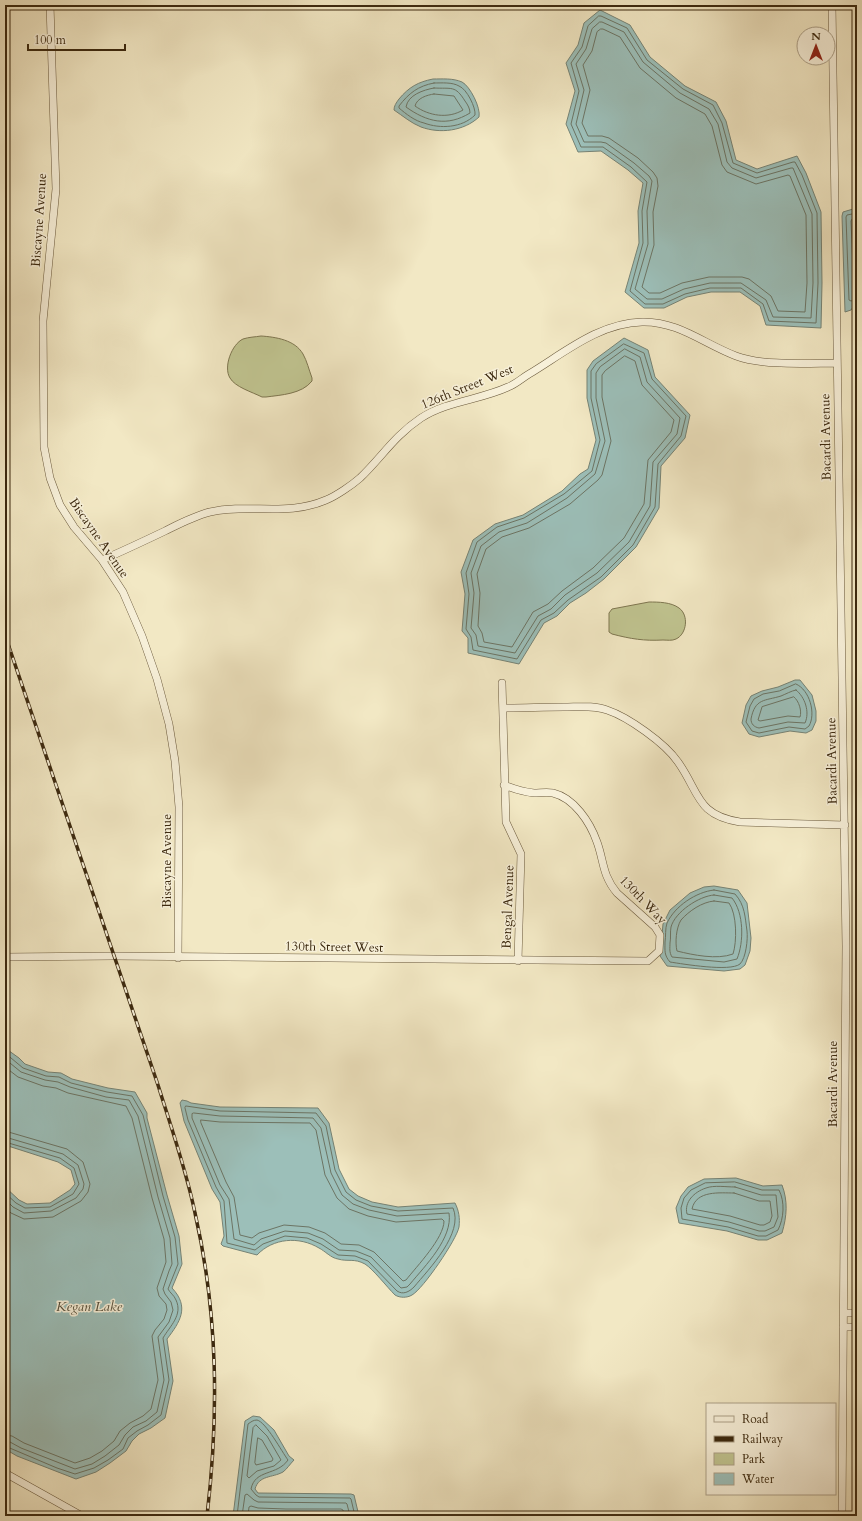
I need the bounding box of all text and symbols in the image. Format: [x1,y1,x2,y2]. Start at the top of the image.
scale bar [28,26,125,52]
north arrow [796,26,836,66]
text: N [811,29,821,44]
text: 100 m [34,32,67,48]
street label: Biscayne Avenue [27,172,51,268]
street label: 126th Street West [418,360,516,414]
street label: Bacardi Avenue [816,393,836,481]
street label: Biscayne Avenue [65,494,133,582]
street label: Bacardi Avenue [822,717,842,805]
street label: Biscayne Avenue [158,814,176,908]
street label: Bengal Avenue [498,865,518,949]
street label: 130th Way [615,872,671,928]
street label: 130th Street West [285,937,383,957]
street label: Bacardi Avenue [824,1040,842,1127]
water label: Kegan Lake [56,1297,123,1316]
legend [706,1403,836,1495]
text: Road [742,1411,769,1427]
text: Railway [742,1431,784,1447]
text: Park [742,1451,766,1467]
text: Water [741,1471,775,1487]

